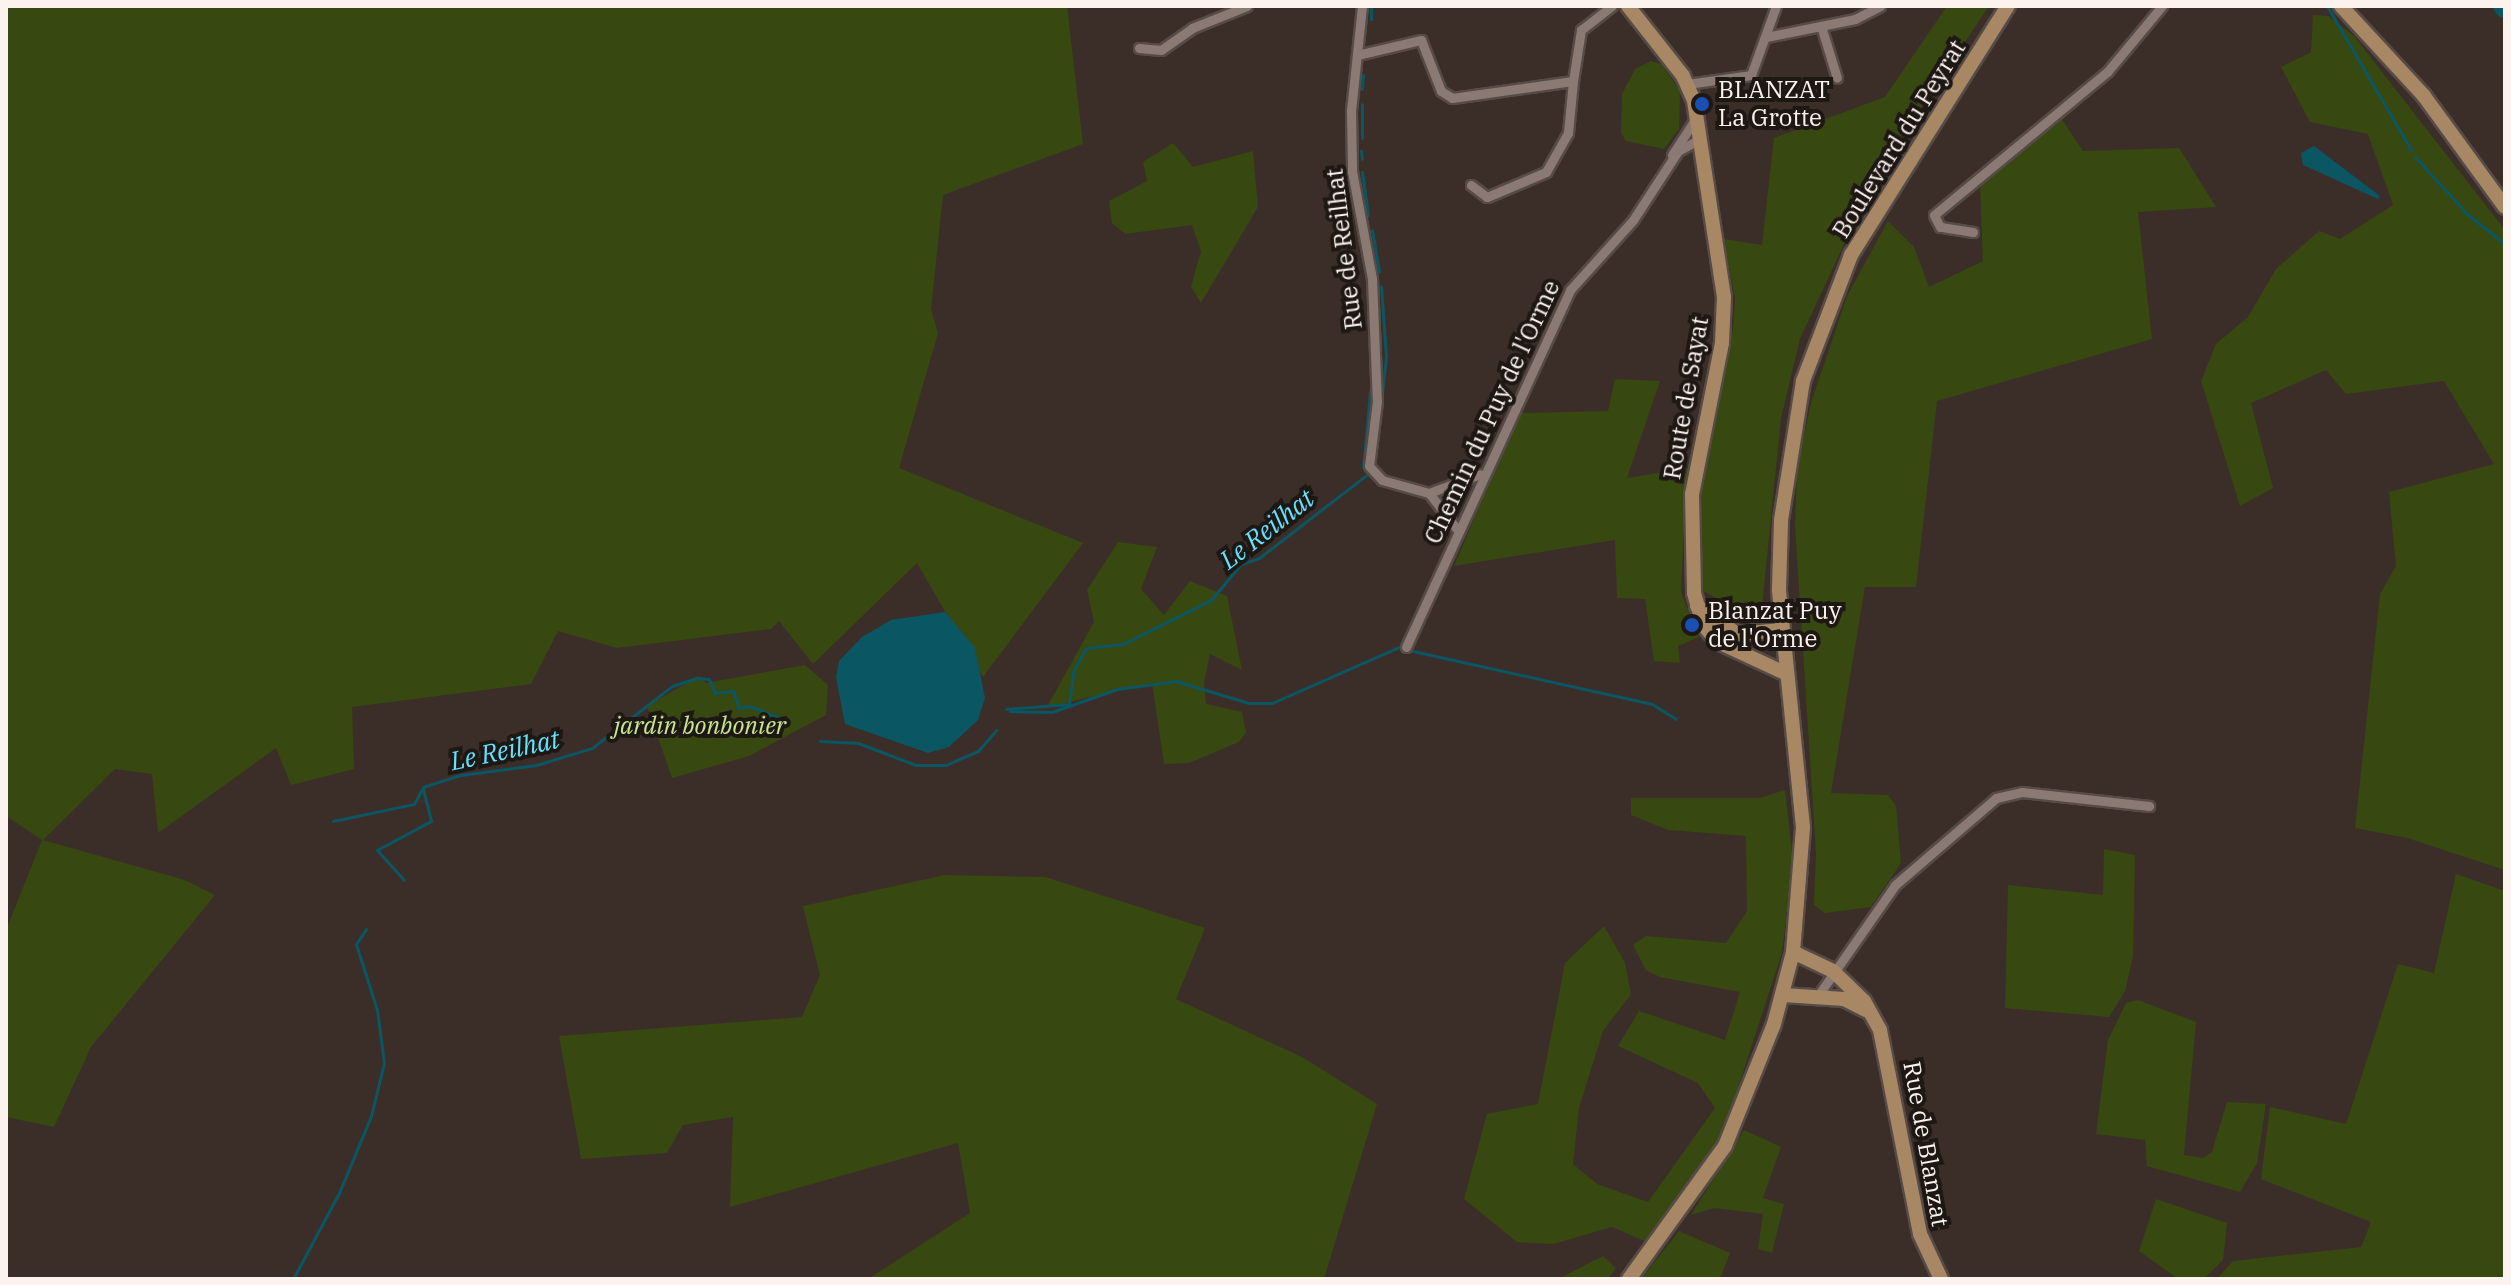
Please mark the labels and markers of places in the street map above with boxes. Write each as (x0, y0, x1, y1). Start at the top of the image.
place label: BLANZAT La Grotte (1718, 76, 1830, 132)
marker: BLANZAT La Grotte (1693, 95, 1711, 113)
place label: Blanzat Puy de l'Orme (1708, 597, 1841, 653)
marker: Blanzat Puy de l'Orme (1683, 616, 1701, 634)

